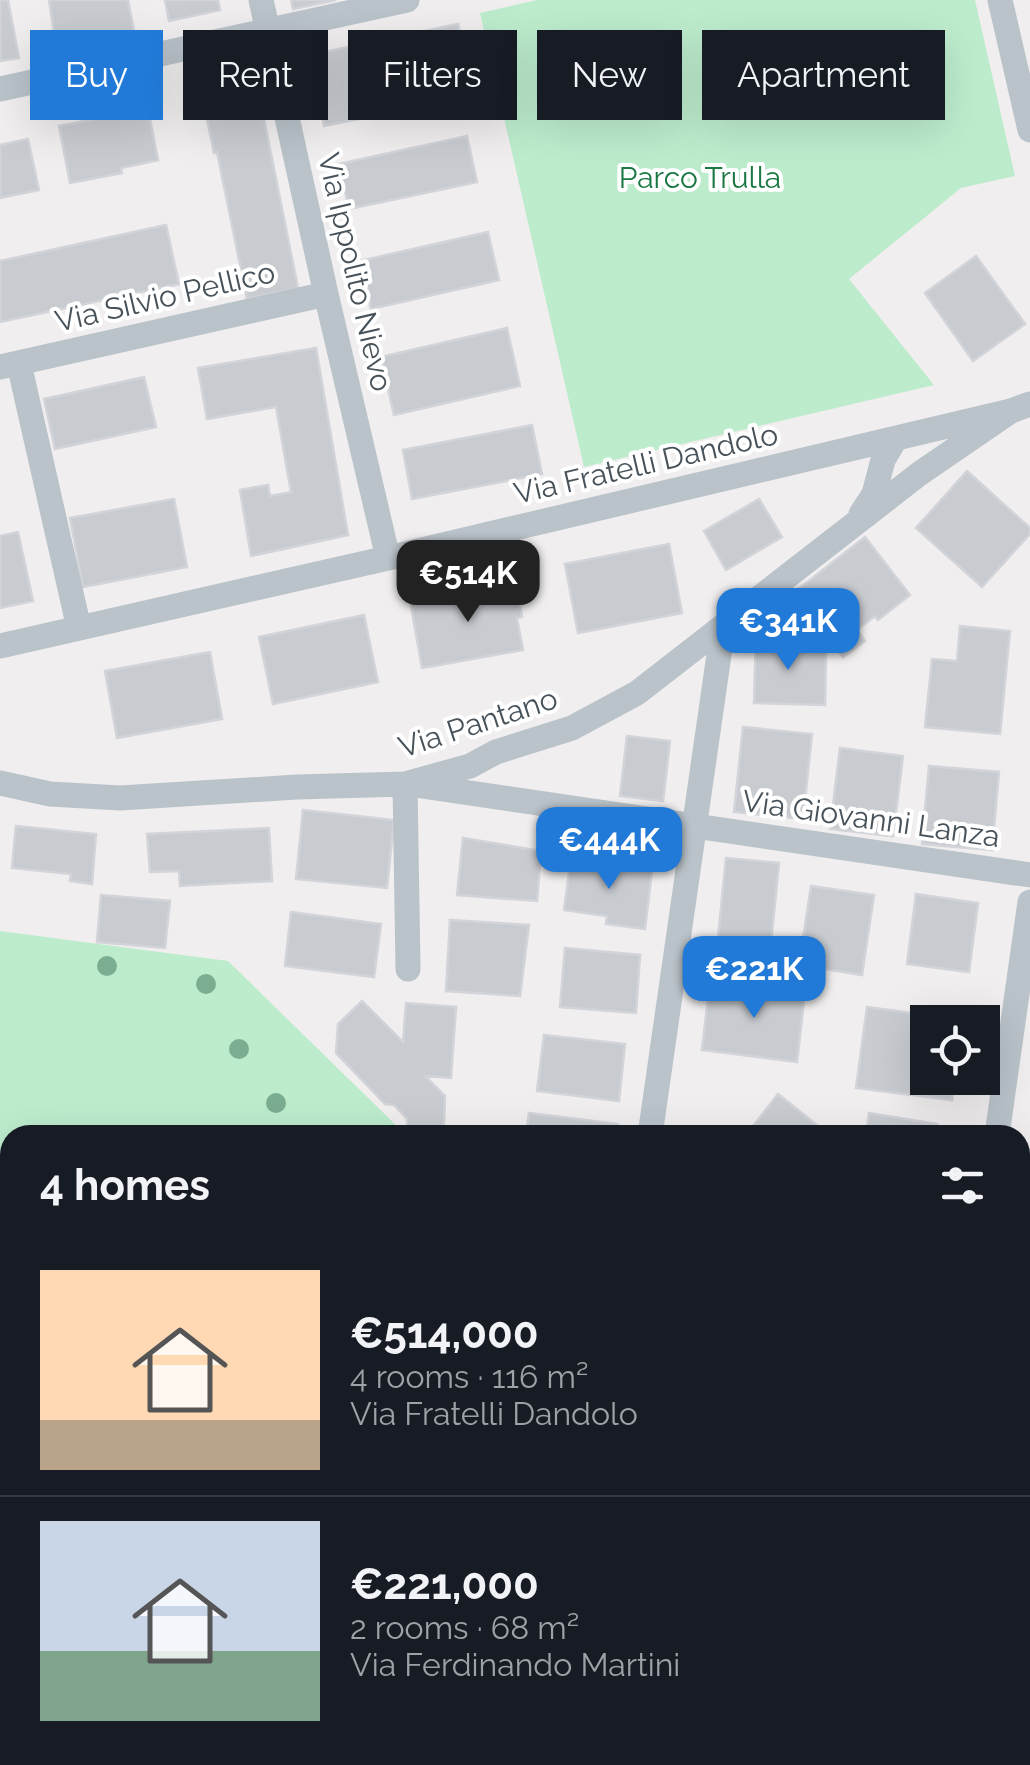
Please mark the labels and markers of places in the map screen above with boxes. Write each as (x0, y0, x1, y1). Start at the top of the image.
pin: €514K (398, 540, 538, 625)
pin: €341K (718, 588, 858, 673)
pin: €444K (539, 807, 679, 892)
pin: €221K (684, 936, 824, 1021)

